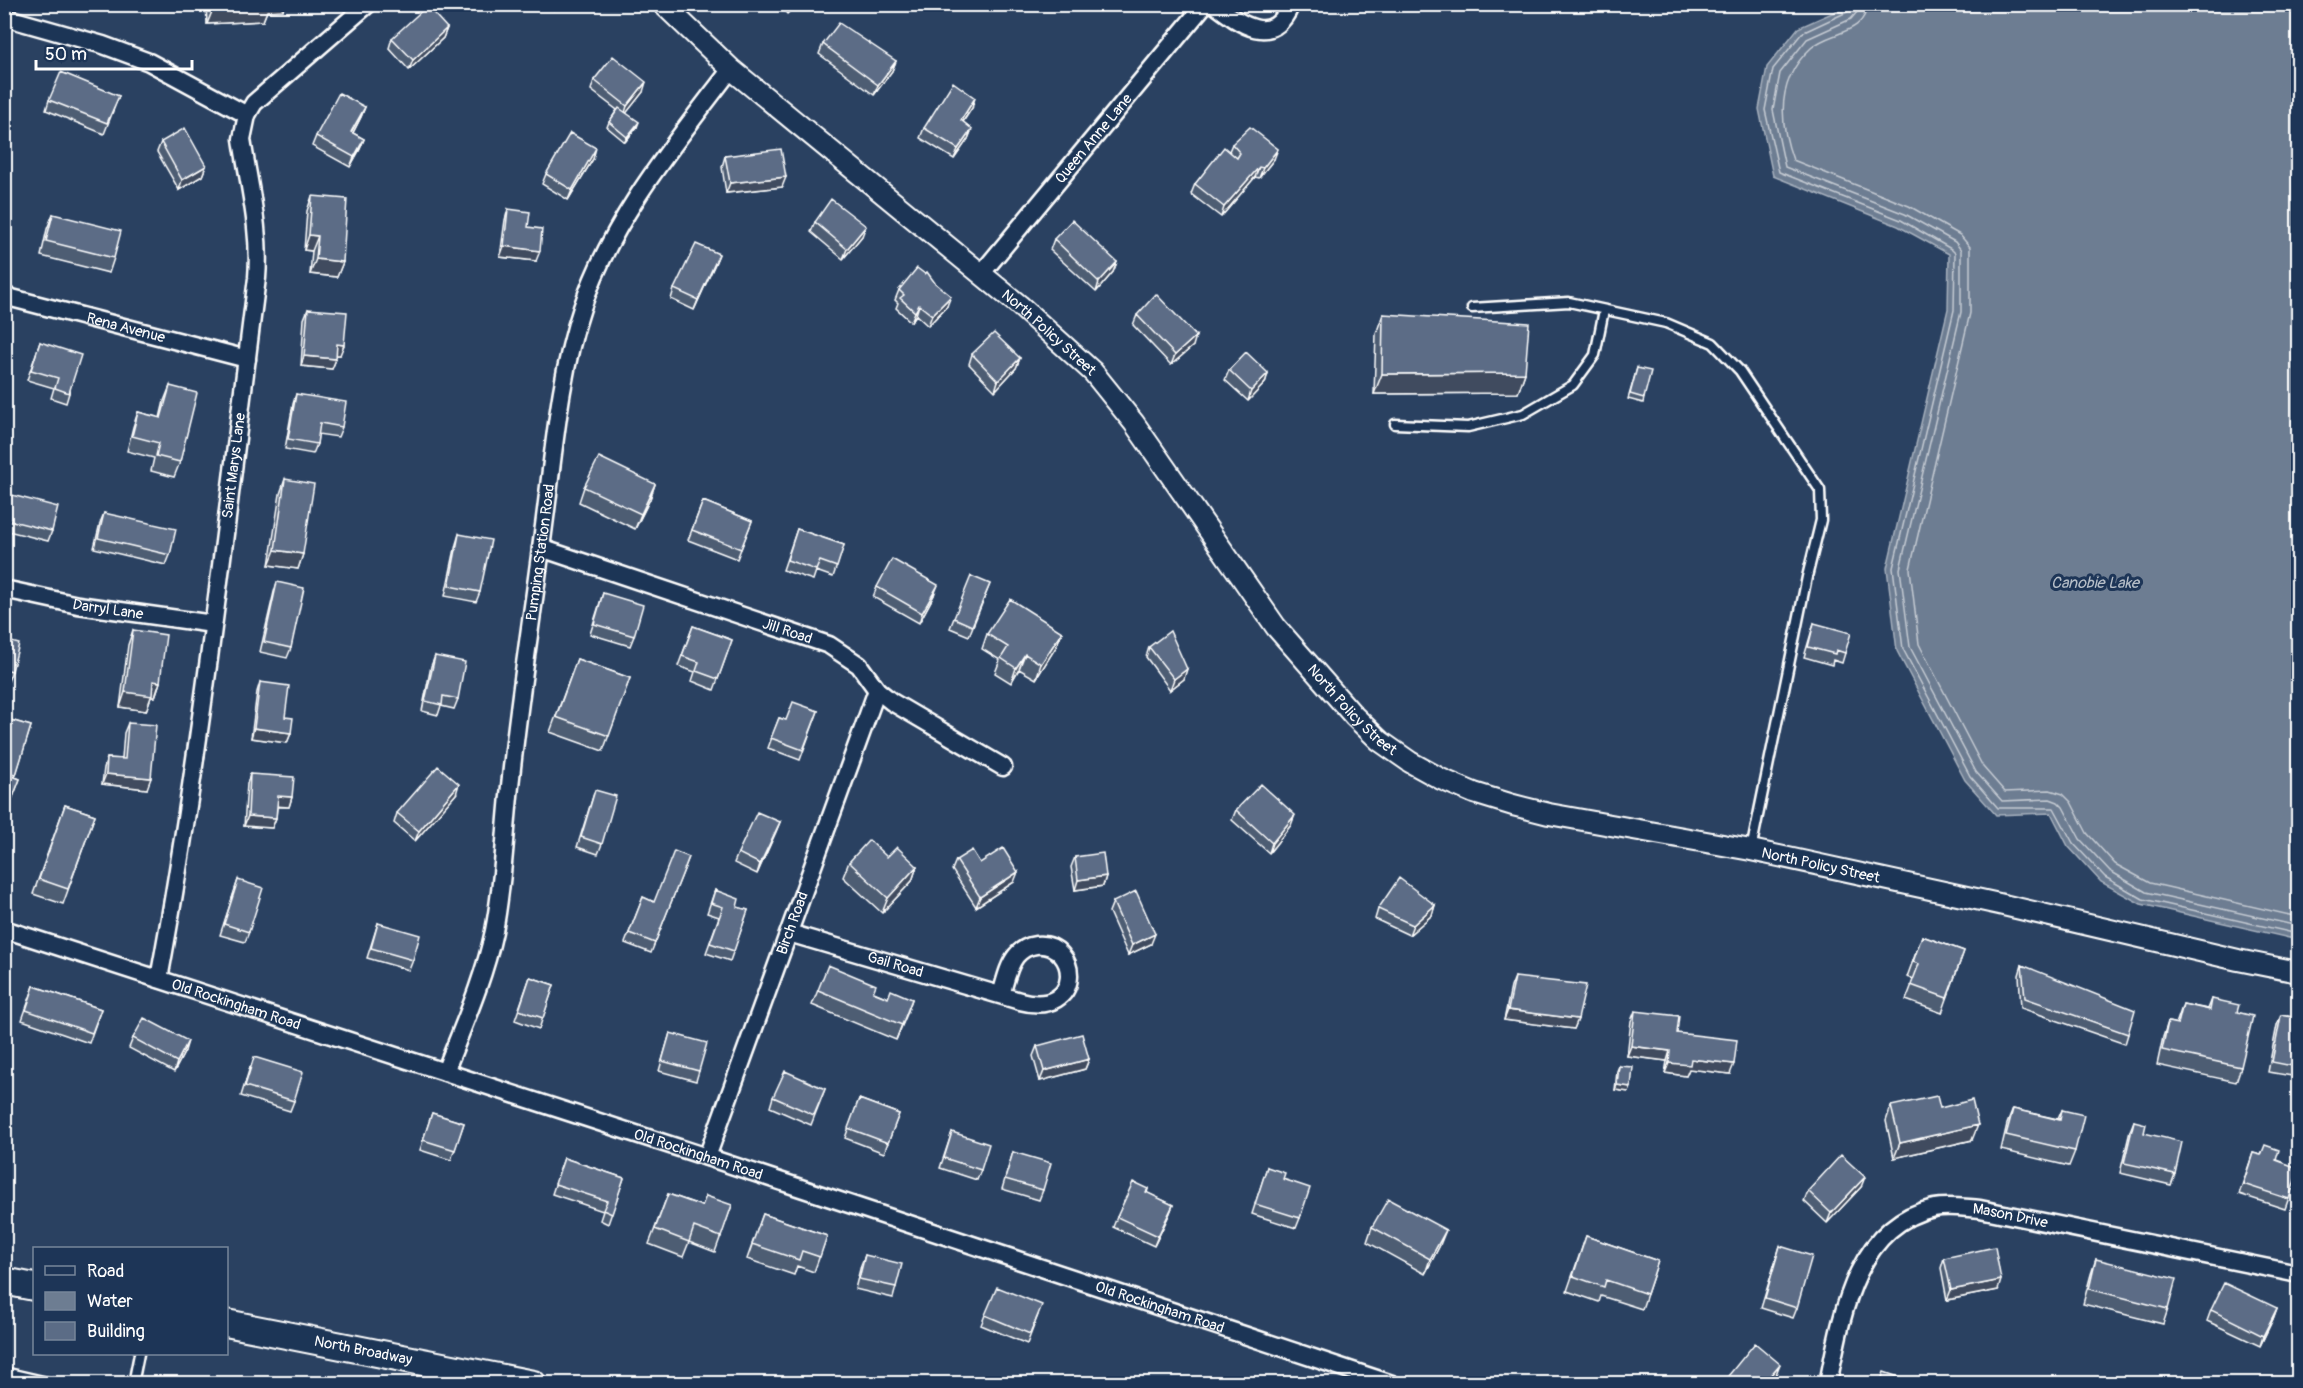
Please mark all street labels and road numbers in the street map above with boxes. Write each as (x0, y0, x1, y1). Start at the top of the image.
street label: Queen Anne Lane (1051, 90, 1137, 188)
street label: North Policy Street (997, 286, 1101, 381)
street label: Rena Avenue (84, 309, 168, 348)
street label: Saint Marys Lane (218, 411, 250, 519)
street label: Pumping Station Road (522, 483, 559, 622)
street label: Darryl Lane (71, 595, 145, 624)
street label: Jill Road (760, 614, 815, 649)
street label: North Policy Street (1303, 661, 1401, 760)
street label: North Policy Street (1760, 844, 1883, 888)
street label: Birch Road (773, 889, 813, 957)
street label: Gail Road (865, 948, 926, 982)
street label: Old Rockingham Road (169, 975, 303, 1035)
street label: Old Rockingham Road (631, 1125, 765, 1185)
street label: Mason Drive (1972, 1199, 2050, 1233)
street label: Old Rockingham Road (1093, 1277, 1227, 1338)
street label: North Broadway (313, 1332, 414, 1370)

